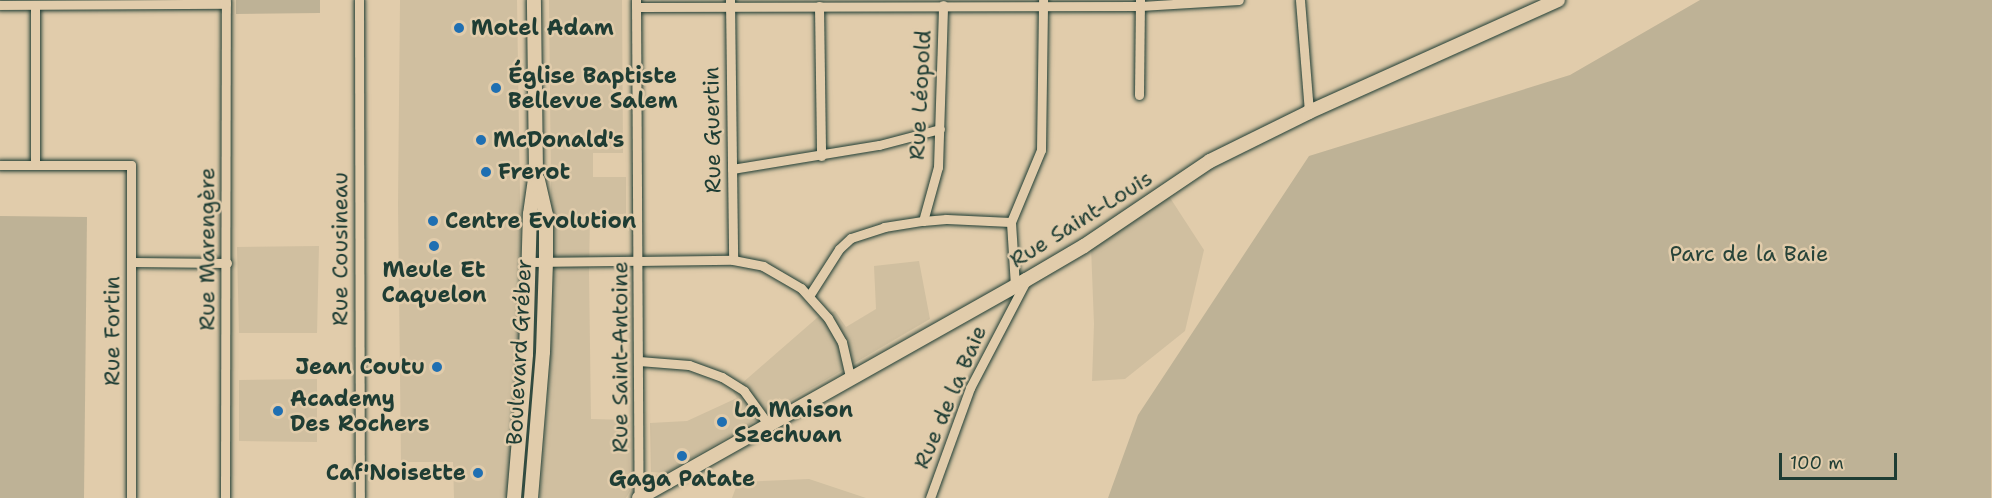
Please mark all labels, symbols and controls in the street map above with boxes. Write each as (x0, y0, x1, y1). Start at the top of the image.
place label: Motel Adam (471, 15, 614, 41)
marker: Motel Adam (452, 21, 466, 35)
street label: Rue Léopold (903, 29, 937, 161)
place label: Église Baptiste Bellevue Salem (508, 62, 678, 113)
street label: Rue Guertin (698, 66, 726, 194)
marker: Église Baptiste Bellevue Salem (489, 81, 503, 95)
place label: McDonald's (493, 127, 624, 153)
marker: McDonald's (474, 133, 488, 147)
place label: Frerot (498, 159, 570, 185)
marker: Frerot (479, 165, 493, 179)
street label: Rue Saint-Louis (1005, 165, 1157, 273)
street label: Rue Marengère (194, 167, 220, 331)
street label: Rue Cousineau (327, 172, 353, 326)
place label: Centre Evolution (445, 208, 636, 234)
marker: Centre Evolution (426, 214, 440, 228)
marker: Meule Et Caquelon (427, 239, 441, 253)
park label: Parc de la Baie (1670, 241, 1828, 267)
place label: Meule Et Caquelon (381, 256, 487, 308)
street label: Boulevard Gréber (501, 258, 537, 446)
street label: Rue Saint-Antoine (607, 261, 633, 453)
street label: Rue Fortin (99, 276, 125, 386)
street label: Rue de la Baie (908, 321, 992, 473)
place label: Jean Coutu (295, 354, 425, 380)
marker: Jean Coutu (430, 360, 444, 374)
place label: Academy Des Rochers (290, 385, 430, 436)
place label: La Maison Szechuan (734, 396, 853, 448)
marker: Academy Des Rochers (271, 404, 285, 418)
marker: La Maison Szechuan (715, 415, 729, 429)
scale bar (1782, 441, 1900, 479)
marker: Gaga Patate (675, 449, 689, 463)
text: 100 m (1790, 451, 1844, 475)
place label: Caf'Noisette (326, 460, 466, 486)
marker: Caf'Noisette (471, 466, 485, 480)
place label: Gaga Patate (609, 466, 755, 492)

